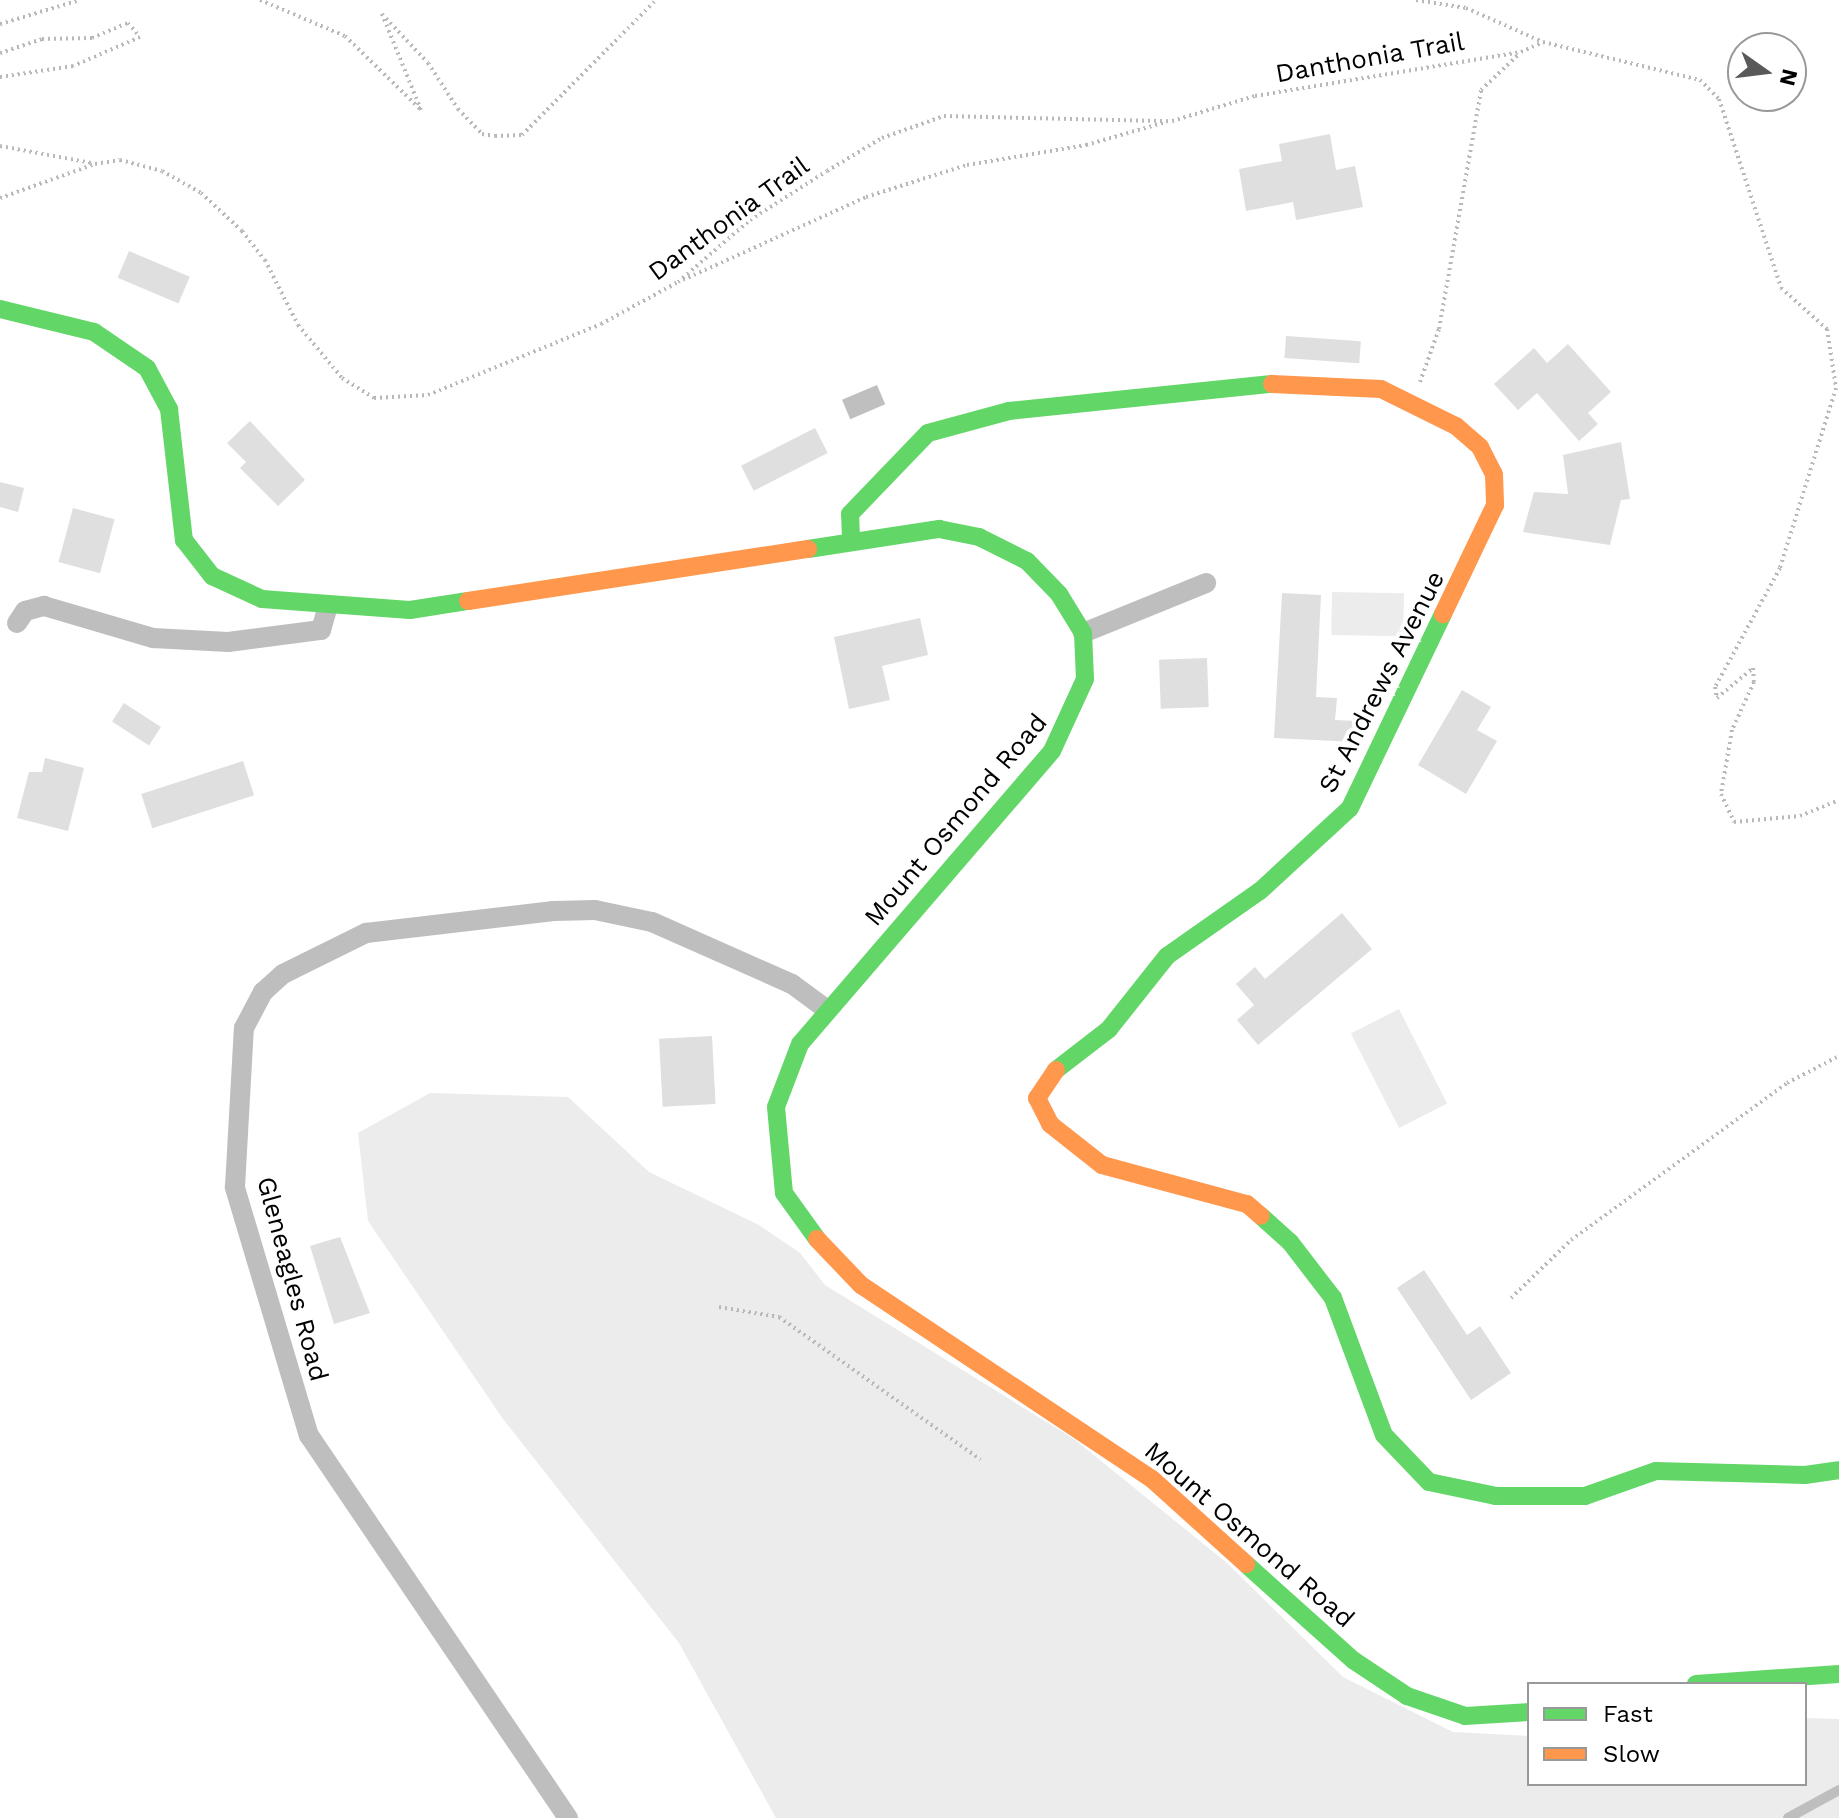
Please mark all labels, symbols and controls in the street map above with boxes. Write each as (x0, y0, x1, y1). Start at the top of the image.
street label: Danthonia Trail (1273, 26, 1467, 90)
north arrow (1727, 32, 1807, 112)
text: N (1775, 67, 1803, 88)
street label: Danthonia Trail (642, 150, 816, 288)
street label: St Andrews Avenue (1312, 565, 1452, 799)
street label: Mount Osmond Road (858, 707, 1054, 933)
street label: Gleneagles Road (250, 1173, 334, 1385)
street label: Mount Osmond Road (1138, 1435, 1360, 1635)
legend (1527, 1682, 1807, 1786)
text: Fast (1603, 1700, 1653, 1728)
text: Slow (1603, 1740, 1660, 1768)

